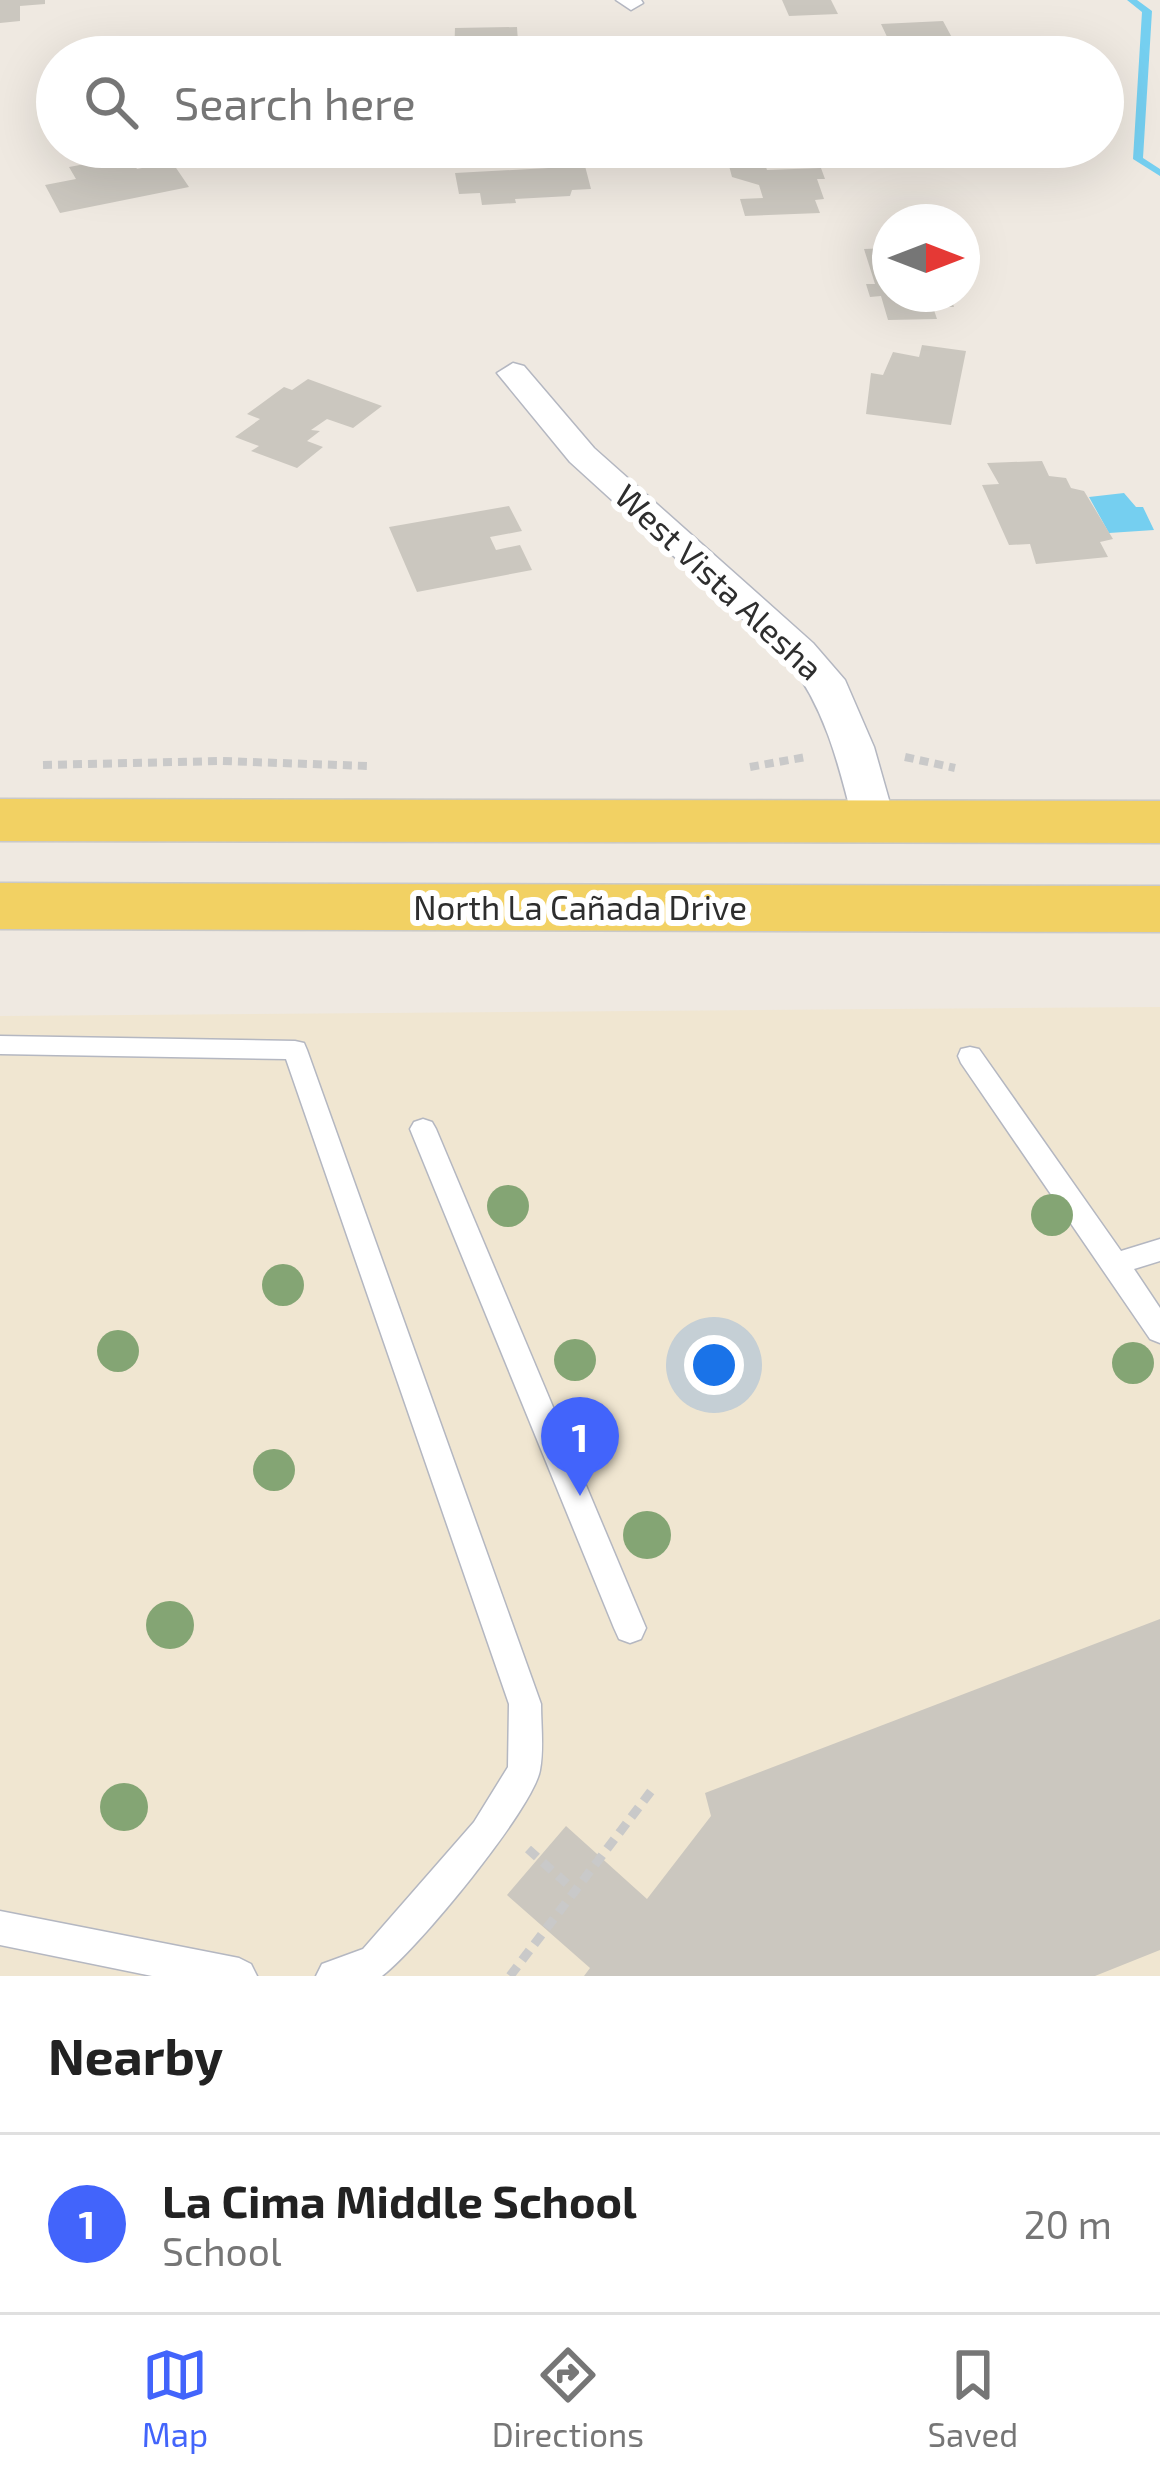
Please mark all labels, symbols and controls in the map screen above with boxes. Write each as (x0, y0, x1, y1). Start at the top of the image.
search box (36, 36, 1124, 168)
icon: search (78, 69, 144, 135)
text: Search here (174, 75, 416, 129)
north arrow (872, 204, 980, 312)
street label: West Vista Alesha (608, 475, 832, 688)
street label: North La Cañada Drive (413, 887, 747, 927)
your location (684, 1335, 744, 1395)
pin: 1 (541, 1397, 619, 1496)
text: Nearby (48, 2024, 223, 2085)
text: La Cima Middle School (162, 2173, 637, 2227)
text: 1 (79, 2200, 95, 2247)
text: 20 m (1024, 2200, 1112, 2247)
text: School (162, 2227, 282, 2274)
tab: Map (142, 2342, 208, 2454)
tab: Directions (492, 2342, 644, 2454)
tab: Saved (928, 2342, 1018, 2454)

